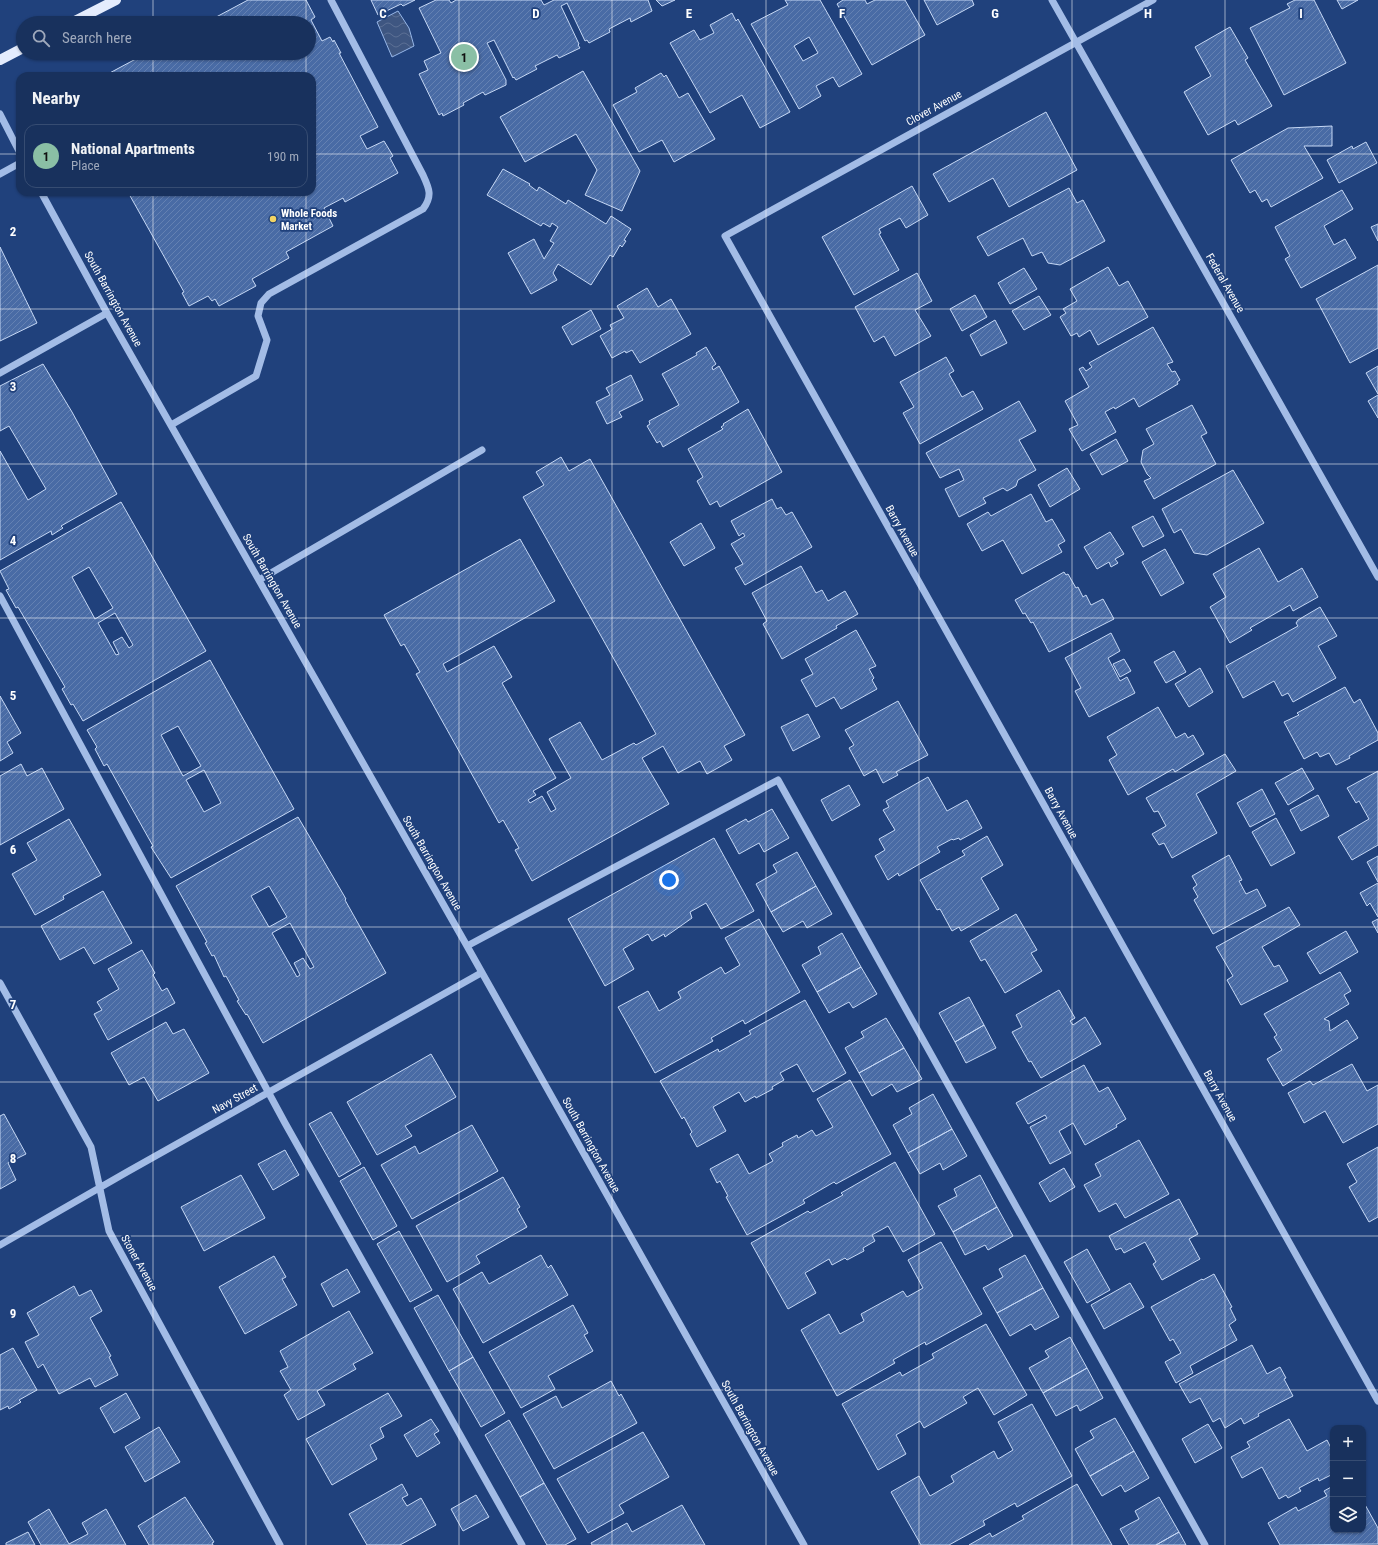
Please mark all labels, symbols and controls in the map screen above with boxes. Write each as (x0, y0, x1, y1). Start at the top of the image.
text: C (379, 6, 387, 21)
text: D (532, 6, 540, 21)
text: E (686, 6, 693, 21)
text: F (839, 6, 845, 21)
text: G (991, 6, 999, 21)
text: H (1144, 6, 1152, 21)
text: I (1299, 6, 1303, 21)
search box (16, 16, 316, 60)
icon: search (30, 27, 52, 49)
text: Search here (62, 29, 132, 47)
pin: 1 (451, 42, 477, 72)
street label: Clover Avenue (904, 87, 964, 129)
text: Nearby (32, 88, 80, 108)
text: National Apartments (71, 140, 195, 158)
text: 1 (43, 149, 49, 164)
text: 190 m (267, 149, 299, 164)
text: Place (71, 158, 100, 173)
place label: Whole Foods Market (281, 207, 337, 233)
marker: Whole Foods Market (268, 214, 278, 224)
text: 2 (10, 224, 17, 239)
street label: South Barrington Avenue (81, 249, 145, 349)
street label: Federal Avenue (1203, 251, 1247, 315)
text: 3 (10, 379, 16, 394)
street label: Barry Avenue (883, 503, 921, 559)
street label: South Barrington Avenue (240, 531, 304, 631)
text: 4 (10, 533, 17, 548)
text: 5 (10, 688, 17, 703)
street label: Barry Avenue (1042, 785, 1080, 841)
street label: South Barrington Avenue (400, 813, 464, 913)
text: 6 (10, 842, 17, 857)
your location (659, 870, 679, 890)
text: 7 (10, 997, 17, 1012)
street label: Barry Avenue (1201, 1068, 1239, 1124)
street label: Navy Street (210, 1081, 260, 1117)
street label: South Barrington Avenue (559, 1095, 623, 1195)
text: 8 (10, 1151, 16, 1166)
street label: Stoner Avenue (118, 1233, 160, 1293)
text: 9 (10, 1306, 16, 1321)
street label: South Barrington Avenue (718, 1378, 782, 1478)
map controls (1330, 1425, 1366, 1533)
button: + (1330, 1425, 1366, 1461)
button: − (1330, 1461, 1366, 1497)
button: layers (1330, 1497, 1366, 1533)

